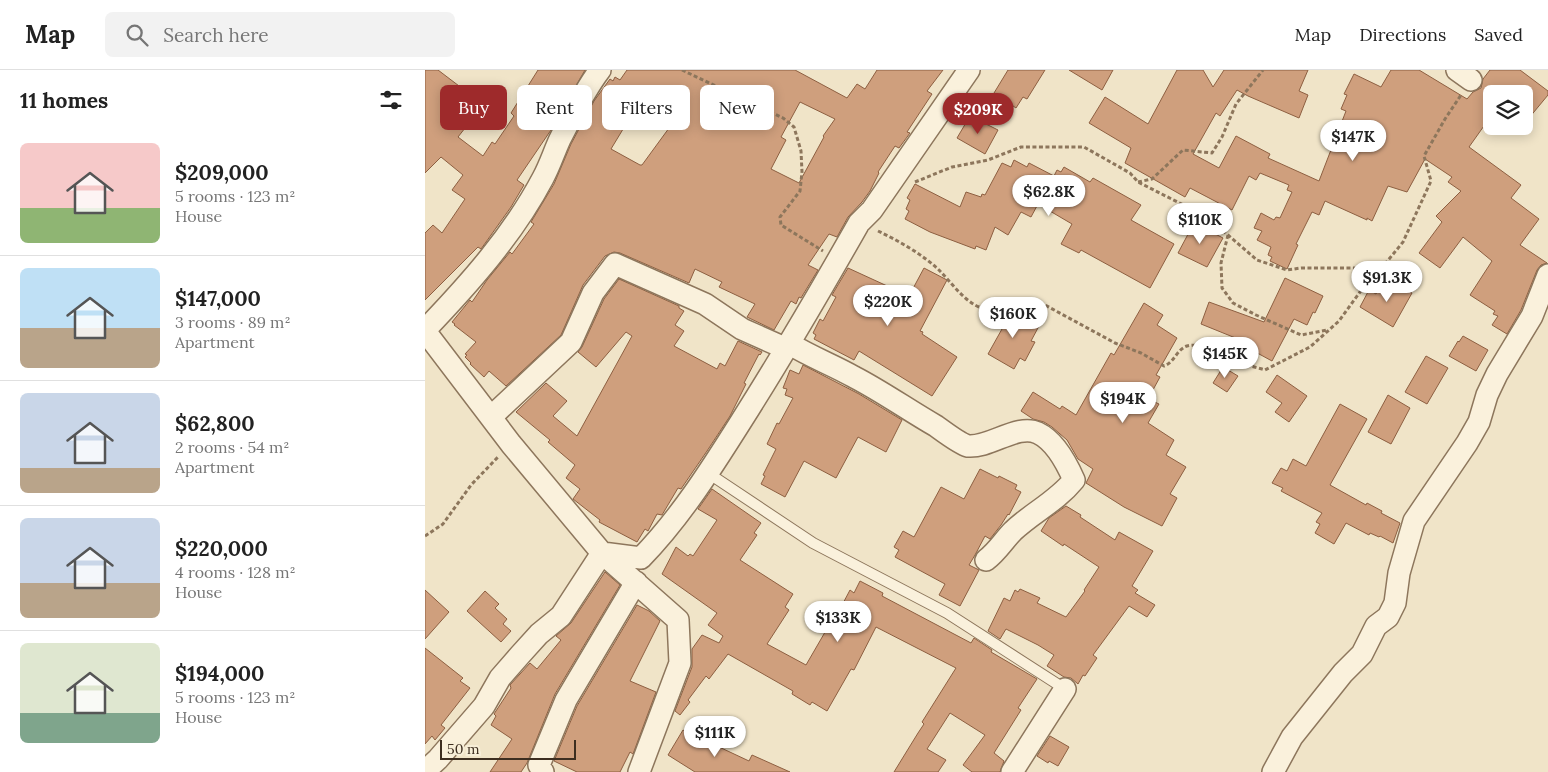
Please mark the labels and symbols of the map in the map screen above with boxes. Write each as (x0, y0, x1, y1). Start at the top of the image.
pin: $209K (943, 92, 1013, 135)
pin: $147K (1318, 119, 1388, 162)
pin: $62.8K (1008, 174, 1090, 217)
pin: $110K (1165, 202, 1235, 245)
pin: $91.3K (1346, 260, 1428, 303)
pin: $220K (853, 284, 923, 327)
pin: $160K (978, 296, 1048, 339)
pin: $145K (1190, 336, 1260, 379)
pin: $194K (1088, 382, 1158, 424)
pin: $133K (803, 600, 873, 643)
pin: $111K (680, 716, 750, 758)
scale bar (440, 737, 576, 760)

